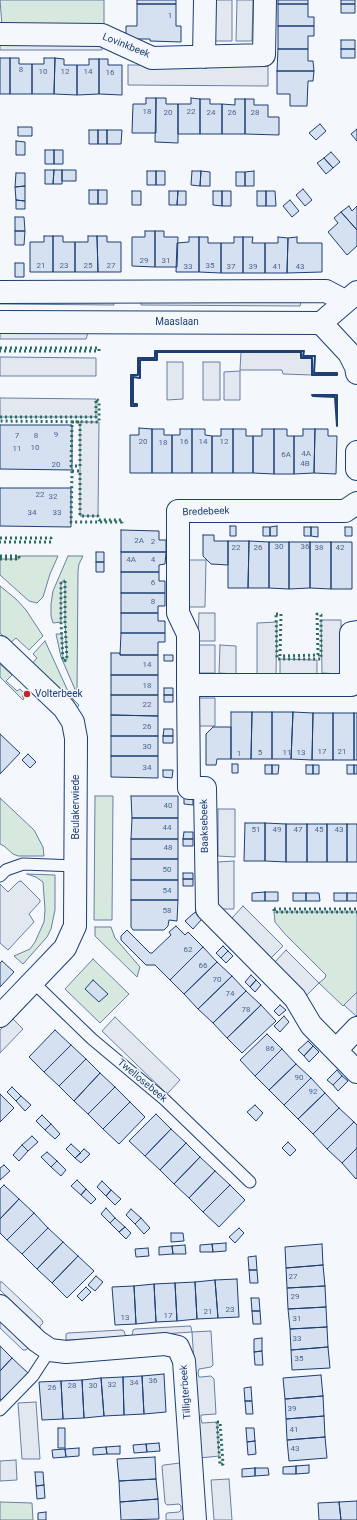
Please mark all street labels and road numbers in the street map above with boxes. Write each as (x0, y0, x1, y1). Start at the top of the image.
street label: Lovinkbeek (100, 31, 152, 61)
street label: Maaslaan (155, 316, 199, 328)
street label: Bredebeek (182, 505, 230, 519)
street label: Beulakerwiede (70, 775, 82, 839)
street label: Baaksebeek (199, 799, 211, 853)
street label: Twellosebeek (115, 1057, 169, 1105)
street label: Tilligterbeek (178, 1364, 194, 1420)

